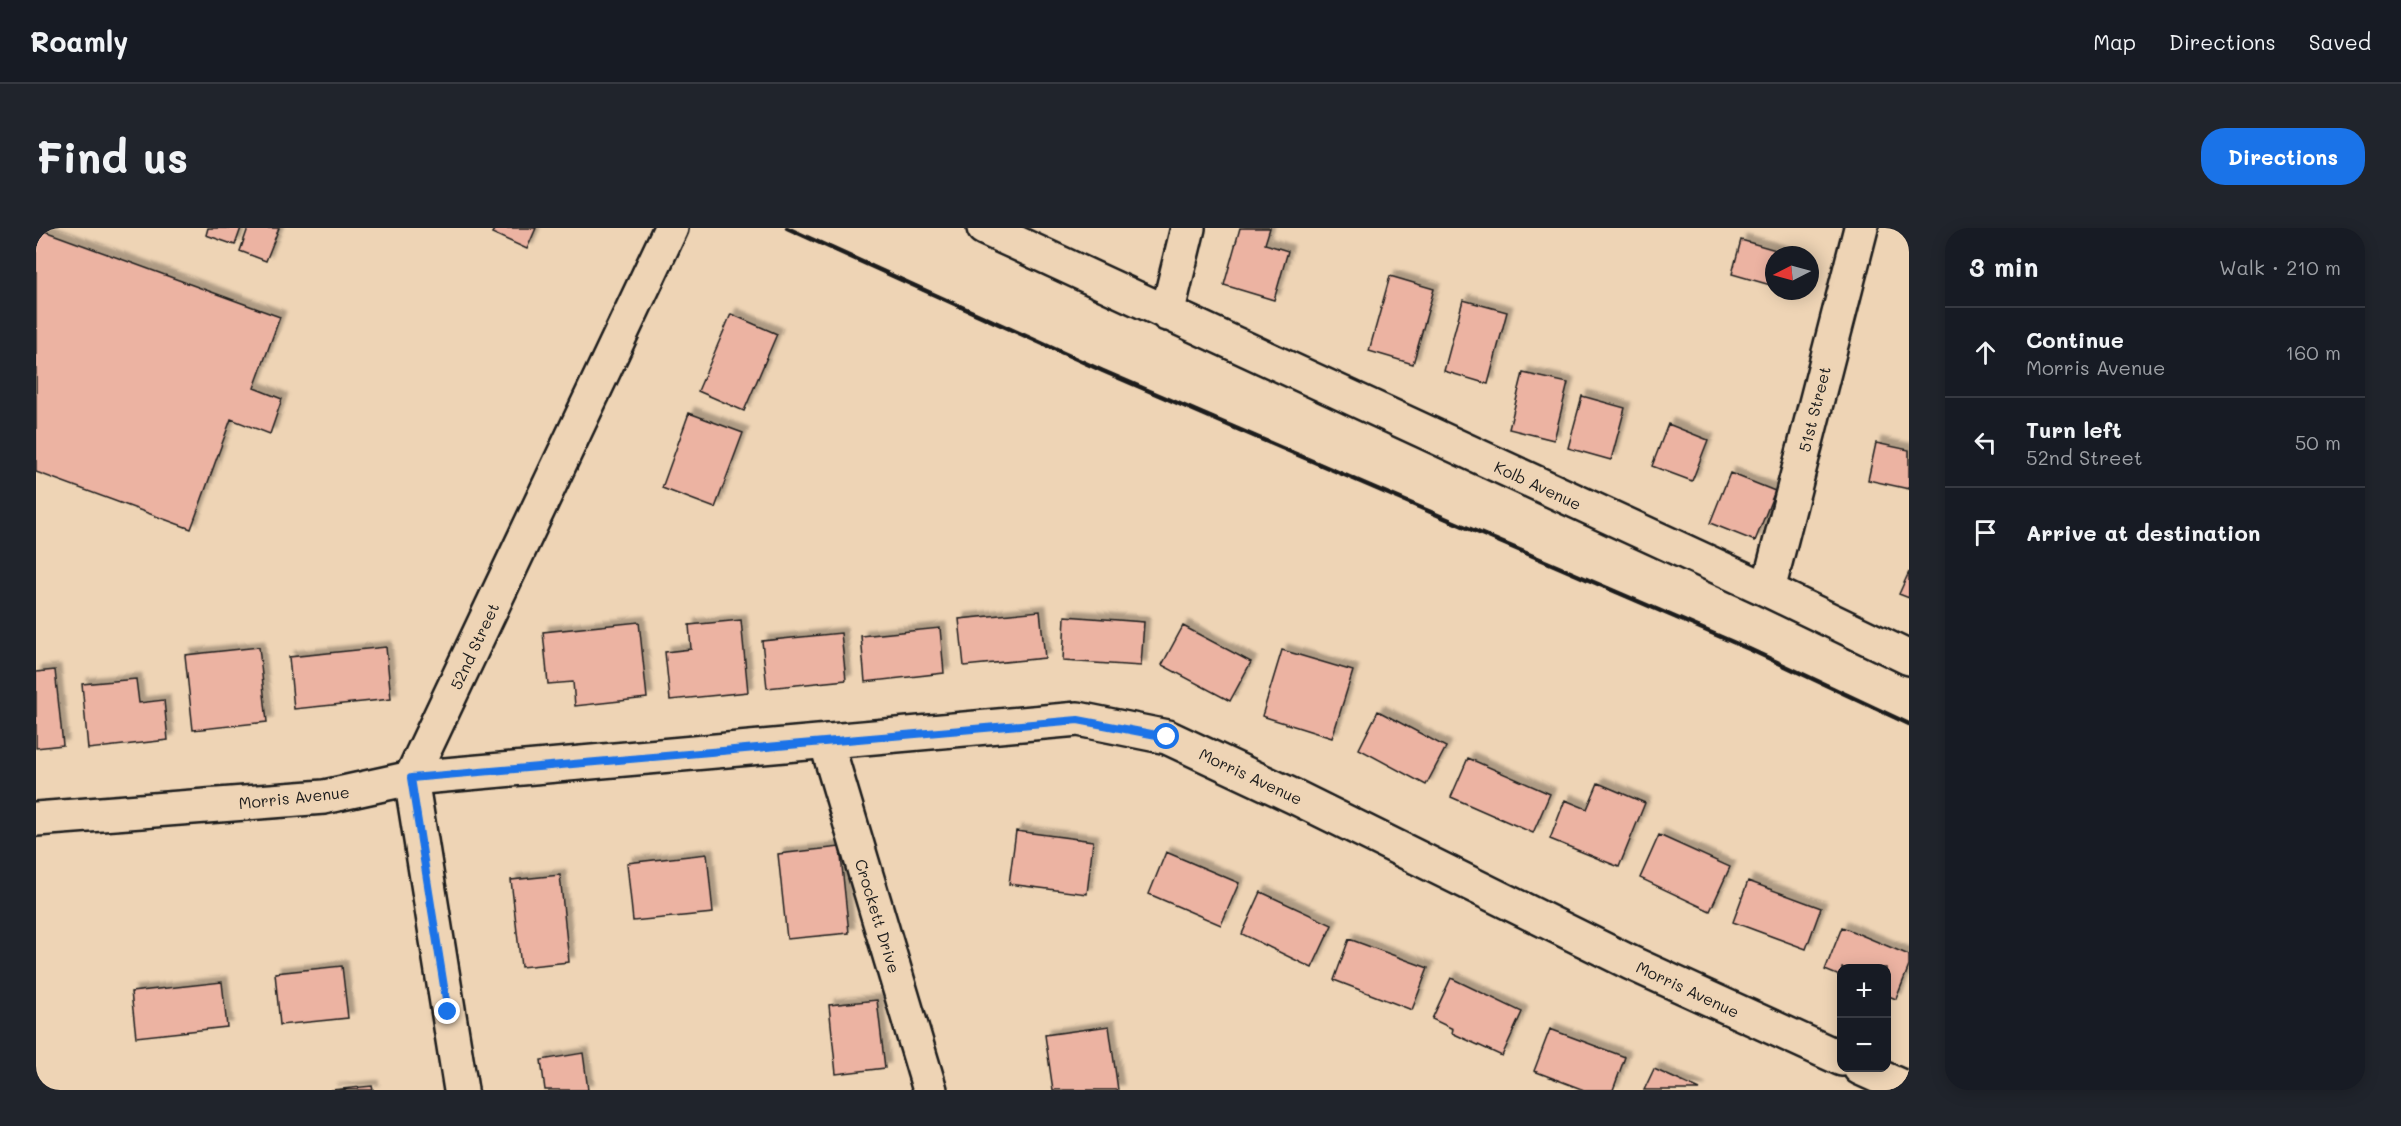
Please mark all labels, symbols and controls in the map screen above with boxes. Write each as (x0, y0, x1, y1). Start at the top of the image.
text: Roamly (30, 23, 129, 59)
text: Map (2093, 28, 2136, 55)
text: Directions (2169, 28, 2276, 55)
text: Saved (2309, 28, 2371, 55)
button: Directions (2201, 128, 2365, 185)
text: Find us (36, 129, 188, 184)
north arrow (1765, 246, 1819, 300)
text: 3 min (1969, 250, 2038, 284)
text: Walk · 210 m (2219, 254, 2341, 280)
text: Continue (2026, 325, 2124, 354)
icon: ahead (1969, 336, 2002, 369)
text: 160 m (2285, 339, 2341, 365)
text: Morris Avenue (2026, 354, 2165, 380)
street label: 51st Street (1793, 364, 1835, 454)
text: Turn left (2026, 415, 2122, 444)
icon: left (1969, 426, 2002, 459)
text: 50 m (2295, 429, 2341, 455)
text: 52nd Street (2026, 444, 2143, 470)
street label: Kolb Avenue (1491, 456, 1585, 514)
icon: arrive (1969, 516, 2002, 549)
text: Arrive at destination (2026, 518, 2261, 547)
street label: 52nd Street (445, 599, 503, 693)
route start (1153, 723, 1179, 749)
street label: Morris Avenue (1196, 743, 1306, 809)
street label: Morris Avenue (237, 781, 351, 813)
street label: Crockett Drive (851, 856, 905, 976)
street label: Morris Avenue (1633, 956, 1743, 1022)
map controls (1837, 964, 1891, 1072)
button: + (1837, 964, 1891, 1018)
route end (434, 998, 460, 1024)
button: − (1837, 1018, 1891, 1072)

